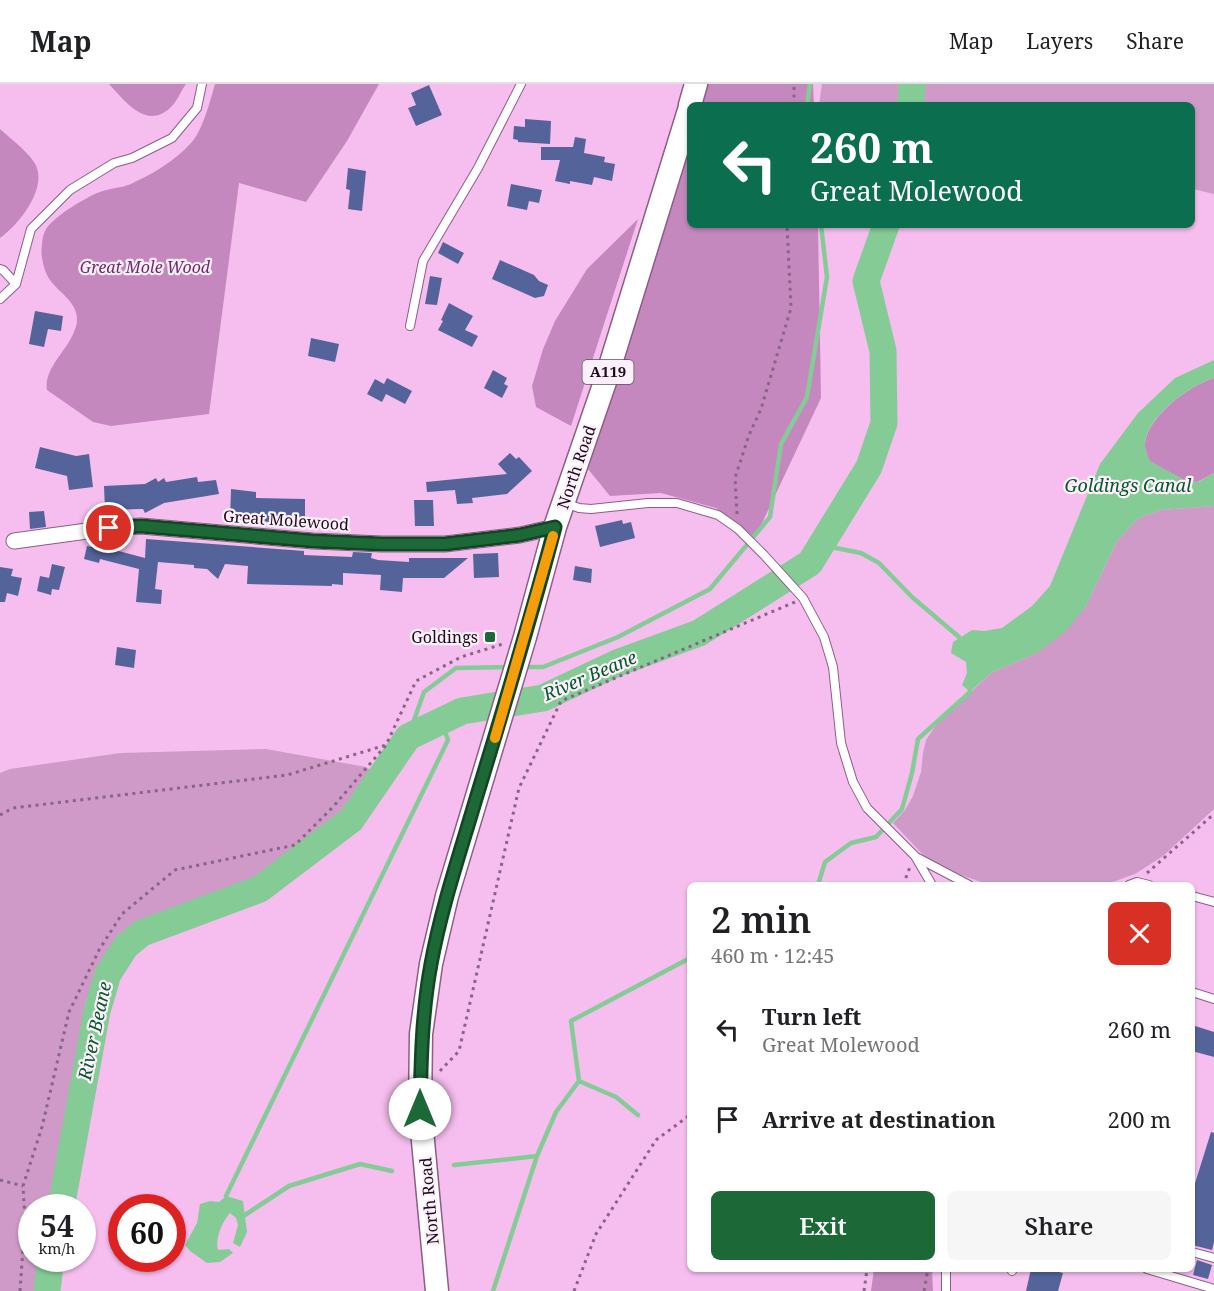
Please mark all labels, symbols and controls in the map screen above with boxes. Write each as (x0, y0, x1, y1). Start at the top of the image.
text: Map (30, 22, 92, 60)
text: Map (949, 27, 993, 55)
text: Layers (1026, 27, 1093, 55)
text: Share (1126, 27, 1184, 55)
text: 260 m (810, 118, 934, 175)
icon: left (711, 126, 789, 204)
text: Great Molewood (810, 172, 1023, 209)
park label: Great Mole Wood (80, 256, 211, 278)
road number: A119 (582, 360, 634, 384)
street label: North Road (551, 422, 601, 512)
water label: Goldings Canal (1065, 473, 1192, 497)
pin (83, 502, 134, 553)
street label: Great Molewood (222, 505, 350, 535)
icon: arrive (92, 511, 125, 544)
place label: Goldings (411, 626, 478, 648)
marker: Goldings (483, 630, 497, 644)
water label: River Beane (538, 644, 640, 706)
text: 2 min (711, 895, 812, 944)
button: close (1108, 902, 1171, 965)
text: 460 m · 12:45 (711, 942, 834, 969)
water label: River Beane (72, 979, 116, 1083)
text: Turn left (762, 1001, 861, 1031)
icon: left (711, 1013, 744, 1046)
text: 260 m (1108, 1014, 1171, 1044)
text: Great Molewood (762, 1031, 920, 1058)
position arrow (388, 1077, 452, 1141)
icon: arrive (711, 1103, 744, 1136)
text: Arrive at destination (762, 1104, 996, 1134)
text: 200 m (1108, 1104, 1171, 1134)
street label: North Road (414, 1156, 444, 1246)
button: Exit (711, 1191, 935, 1260)
button: Share (947, 1191, 1171, 1260)
speed limit sign: 60 (108, 1194, 186, 1272)
text: 54 (40, 1205, 74, 1246)
text: km/h (39, 1238, 75, 1258)

